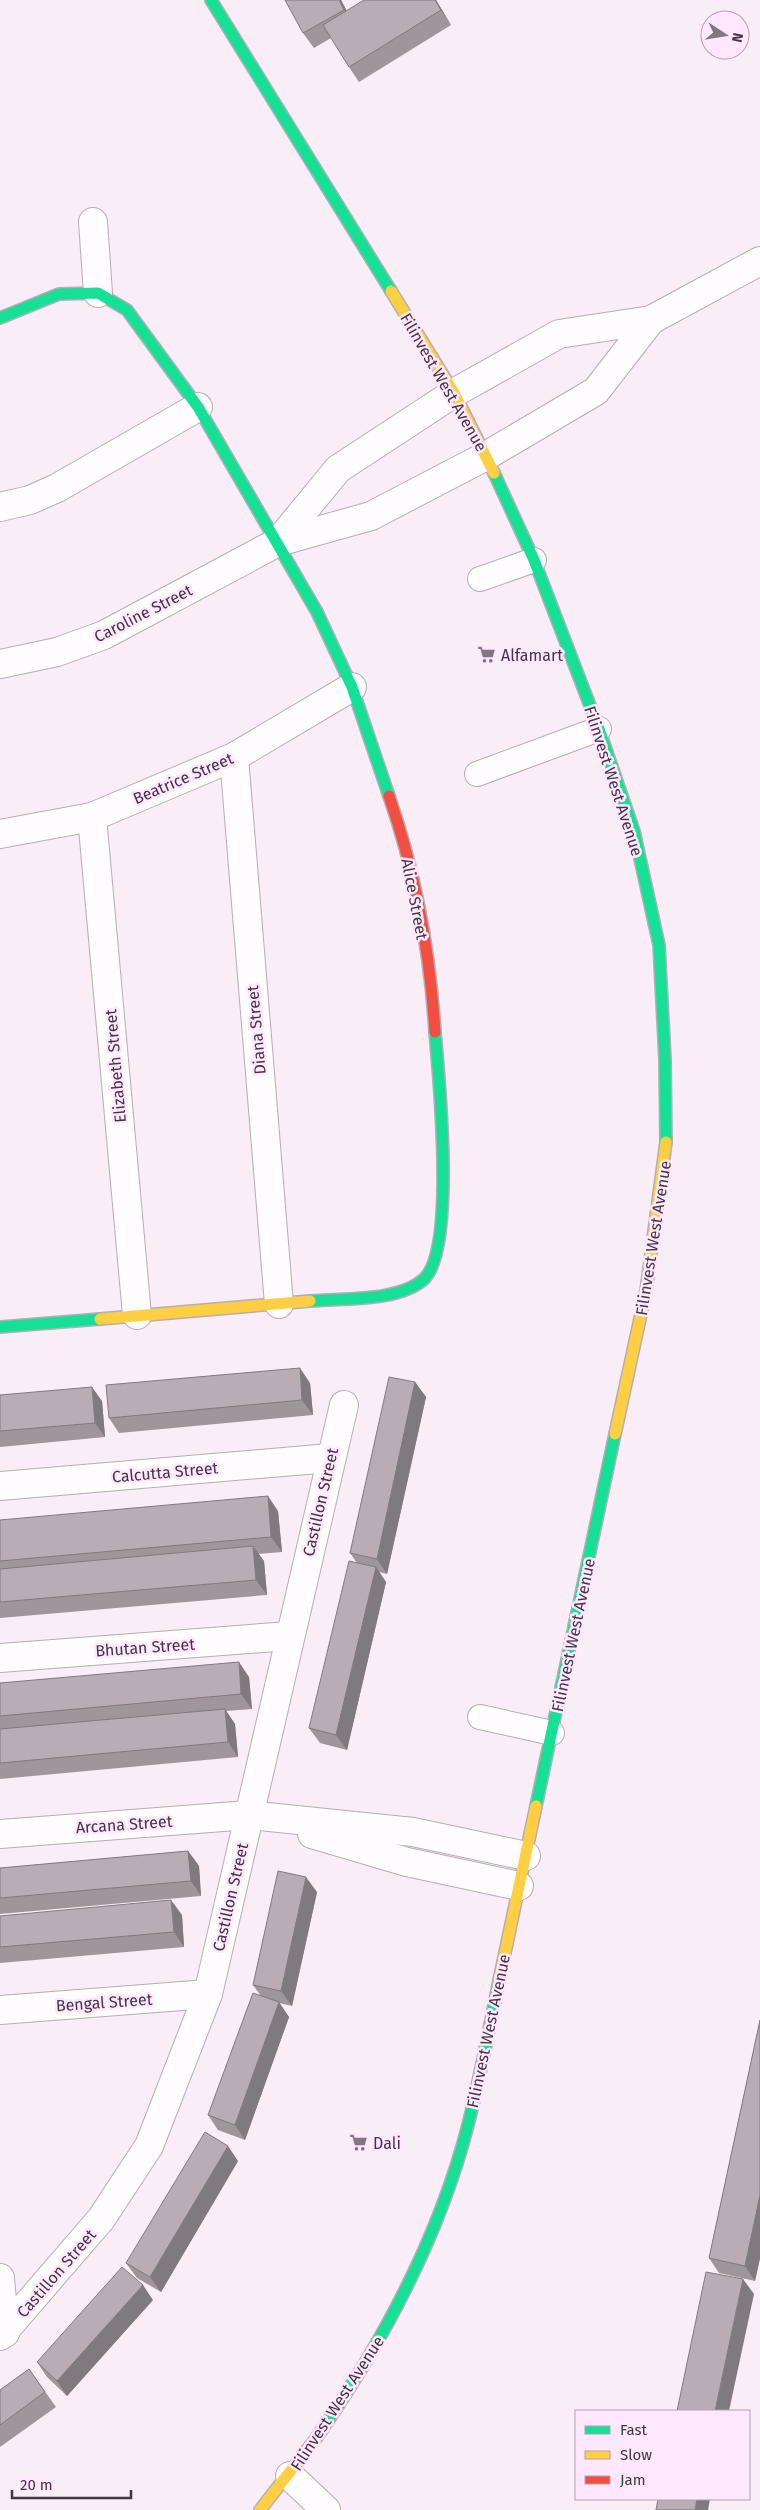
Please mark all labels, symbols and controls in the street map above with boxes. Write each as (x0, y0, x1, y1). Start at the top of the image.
north arrow (700, 10, 750, 60)
text: N (728, 31, 747, 44)
street label: Filinvest West Avenue (396, 310, 491, 455)
street label: Caroline Street (91, 580, 196, 646)
supermarket icon: Alfamart (477, 645, 497, 665)
place label: Alfamart (501, 646, 563, 665)
street label: Filinvest West Avenue (580, 704, 647, 859)
street label: Beatrice Street (130, 749, 236, 808)
street label: Alice Street (397, 857, 432, 941)
street label: Diana Street (243, 984, 270, 1075)
street label: Elizabeth Street (101, 1008, 130, 1124)
street label: Filinvest West Avenue (632, 1159, 675, 1317)
street label: Castillon Street (299, 1446, 342, 1558)
street label: Calcutta Street (111, 1458, 219, 1487)
street label: Filinvest West Avenue (548, 1557, 599, 1714)
street label: Bhutan Street (95, 1635, 196, 1660)
street label: Arcana Street (75, 1812, 173, 1837)
street label: Castillon Street (209, 1841, 252, 1953)
street label: Filinvest West Avenue (463, 1953, 514, 2110)
street label: Bengal Street (55, 1990, 153, 2015)
supermarket icon: Dali (349, 2133, 369, 2153)
place label: Dali (373, 2134, 401, 2153)
street label: Castillon Street (13, 2225, 100, 2321)
street label: Filinvest West Avenue (287, 2332, 388, 2474)
legend (575, 2410, 750, 2500)
text: Fast (620, 2421, 647, 2439)
text: Slow (620, 2446, 652, 2464)
scale bar (12, 2468, 131, 2500)
text: Jam (620, 2471, 646, 2489)
text: 20 m (20, 2476, 53, 2494)

